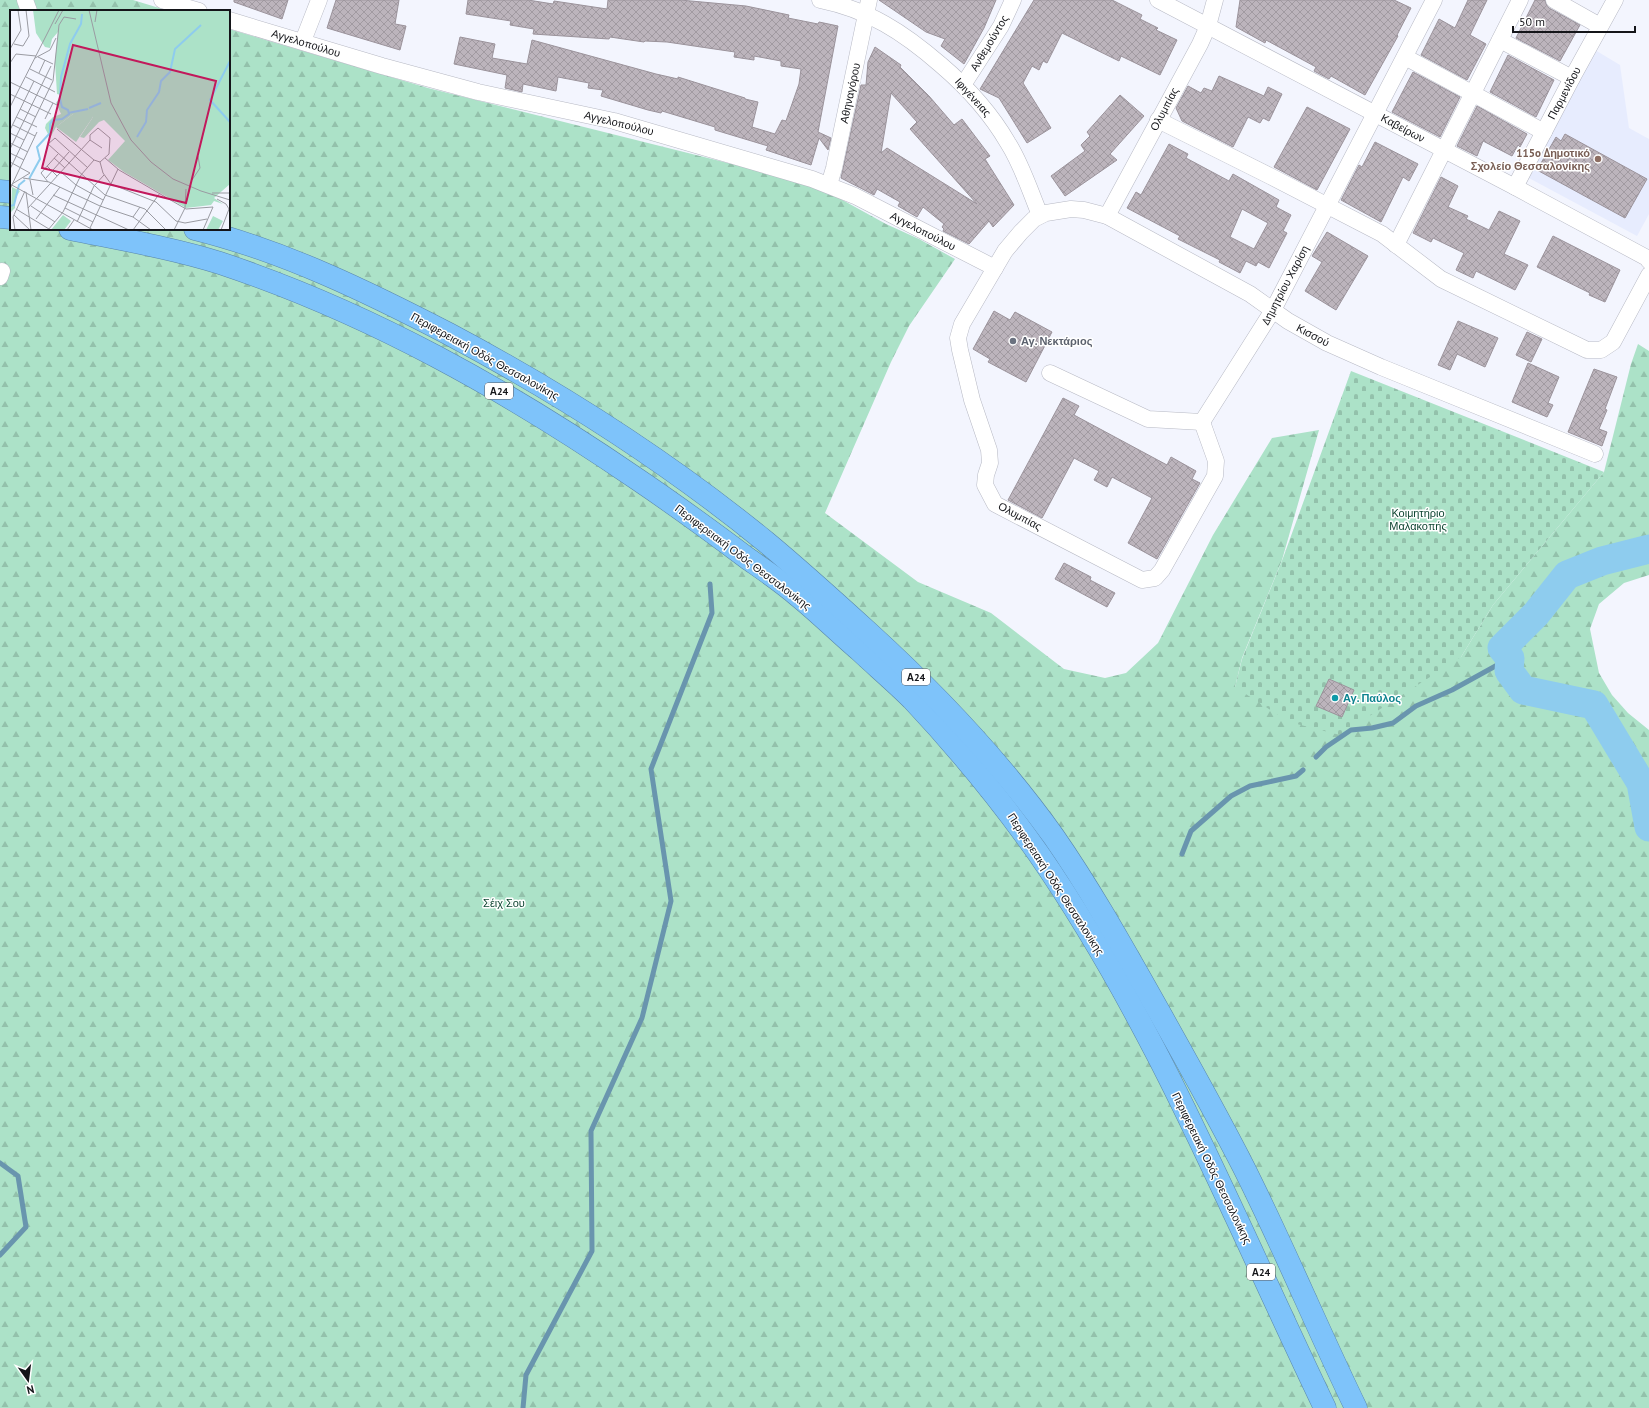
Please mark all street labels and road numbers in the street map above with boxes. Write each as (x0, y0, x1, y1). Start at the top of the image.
street label: Ανθεμούντος (967, 12, 1011, 74)
street label: Αγγελοπούλου (270, 26, 342, 60)
street label: Αθηναγόρου (837, 61, 863, 125)
street label: Παρμενίδου (1544, 64, 1584, 122)
street label: Ιφιγένειας (952, 75, 994, 119)
street label: Ολυμπίας (1147, 85, 1181, 133)
street label: Αγγελοπούλου (583, 108, 655, 138)
street label: Καβείρων (1379, 111, 1428, 146)
street label: Αγγελοπούλου (888, 209, 958, 253)
street label: Δημητρίου Χαρίση (1258, 243, 1312, 327)
street label: Περιφερειακή Οδός Θεσσαλονίκης (409, 309, 561, 403)
street label: Κισσού (1294, 320, 1332, 350)
road number: Α24 (485, 383, 513, 399)
street label: Ολυμπίας (996, 499, 1044, 533)
street label: Περιφερειακή Οδός Θεσσαλονίκης (672, 501, 814, 613)
road number: Α24 (902, 669, 930, 685)
street label: Περιφερειακή Οδός Θεσσαλονίκης (1005, 810, 1107, 958)
street label: Περιφερειακή Οδός Θεσσαλονίκης (1169, 1090, 1255, 1246)
road number: Α24 (1247, 1264, 1275, 1280)

